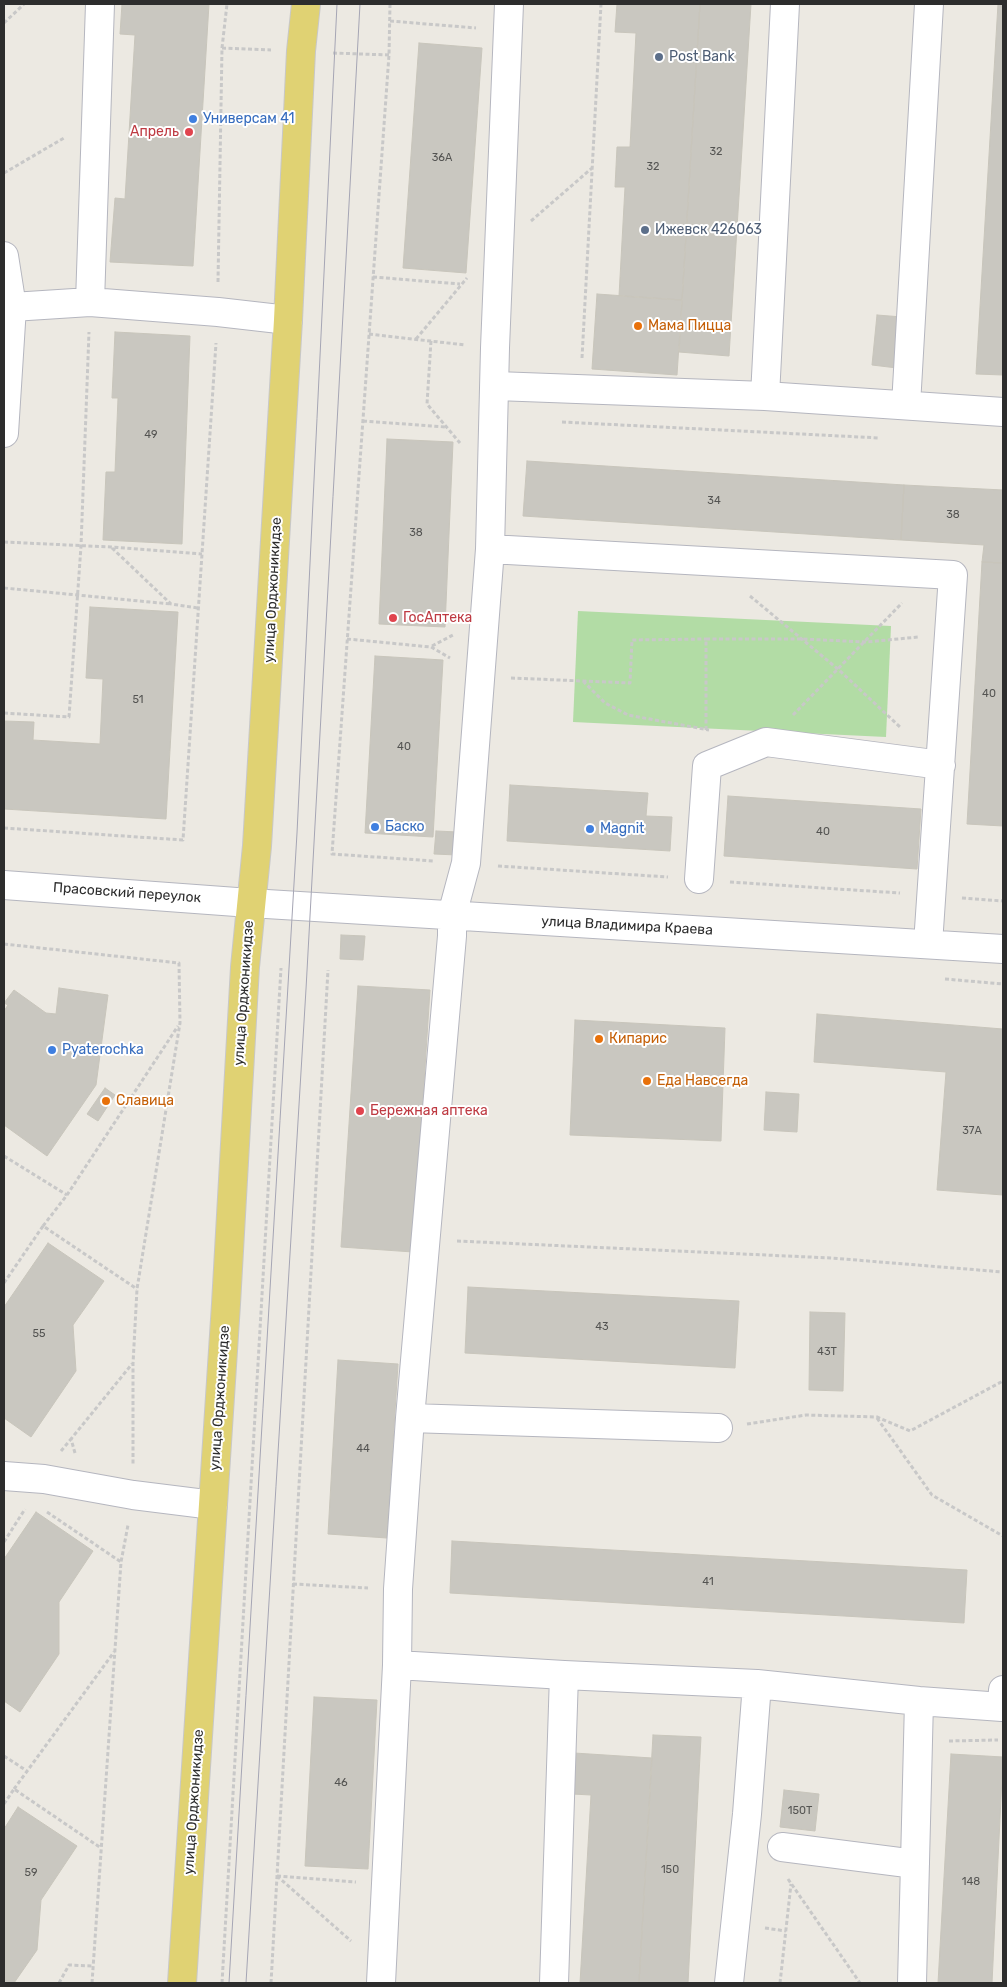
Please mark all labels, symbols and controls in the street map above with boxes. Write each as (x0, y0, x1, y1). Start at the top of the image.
place label: Post Bank (669, 49, 735, 65)
marker: Post Bank (653, 51, 665, 63)
place label: Универсам 41 (203, 111, 295, 127)
marker: Универсам 41 (187, 113, 199, 125)
place label: Апрель (130, 124, 179, 140)
marker: Апрель (183, 126, 195, 138)
house number: 32 (709, 145, 723, 159)
house number: 36А (432, 151, 452, 165)
house number: 32 (646, 160, 660, 174)
place label: Ижевск 426063 (655, 222, 762, 238)
marker: Ижевск 426063 (639, 224, 651, 236)
place label: Мама Пицца (648, 318, 731, 334)
marker: Мама Пицца (632, 320, 644, 332)
house number: 49 (144, 428, 158, 442)
house number: 34 (707, 494, 721, 508)
house number: 38 (946, 508, 960, 522)
street label: улица Орджоникидзе (261, 517, 285, 663)
house number: 38 (409, 526, 423, 540)
place label: ГосАптека (403, 610, 472, 626)
marker: ГосАптека (387, 612, 399, 624)
house number: 40 (982, 687, 996, 701)
house number: 51 (132, 693, 144, 707)
house number: 40 (397, 740, 411, 754)
place label: Баско (385, 819, 425, 835)
marker: Баско (369, 821, 381, 833)
place label: Magnit (600, 821, 645, 837)
marker: Magnit (584, 823, 596, 835)
house number: 40 (816, 825, 830, 839)
street label: Прасовский переулок (52, 879, 202, 907)
street label: улица Владимира Краева (541, 913, 713, 939)
street label: улица Орджоникидзе (231, 920, 257, 1066)
place label: Кипарис (609, 1031, 667, 1047)
marker: Кипарис (593, 1033, 605, 1045)
place label: Pyaterochka (62, 1042, 144, 1058)
marker: Pyaterochka (46, 1044, 58, 1056)
place label: Еда Навсегда (657, 1073, 748, 1089)
marker: Еда Навсегда (641, 1075, 653, 1087)
place label: Славица (116, 1093, 174, 1109)
marker: Славица (100, 1095, 112, 1107)
place label: Бережная аптека (370, 1103, 488, 1119)
marker: Бережная аптека (354, 1105, 366, 1117)
house number: 37А (962, 1124, 982, 1138)
house number: 43 (595, 1320, 609, 1334)
street label: улица Орджоникидзе (207, 1325, 233, 1471)
house number: 55 (32, 1327, 46, 1341)
house number: 43Т (817, 1345, 837, 1359)
house number: 44 (356, 1442, 370, 1456)
house number: 41 (702, 1575, 714, 1589)
street label: улица Орджоникидзе (181, 1729, 207, 1875)
house number: 46 (334, 1776, 348, 1790)
house number: 150Т (788, 1804, 812, 1818)
house number: 150 (661, 1863, 679, 1877)
house number: 59 (24, 1866, 38, 1880)
house number: 148 (962, 1875, 980, 1889)

